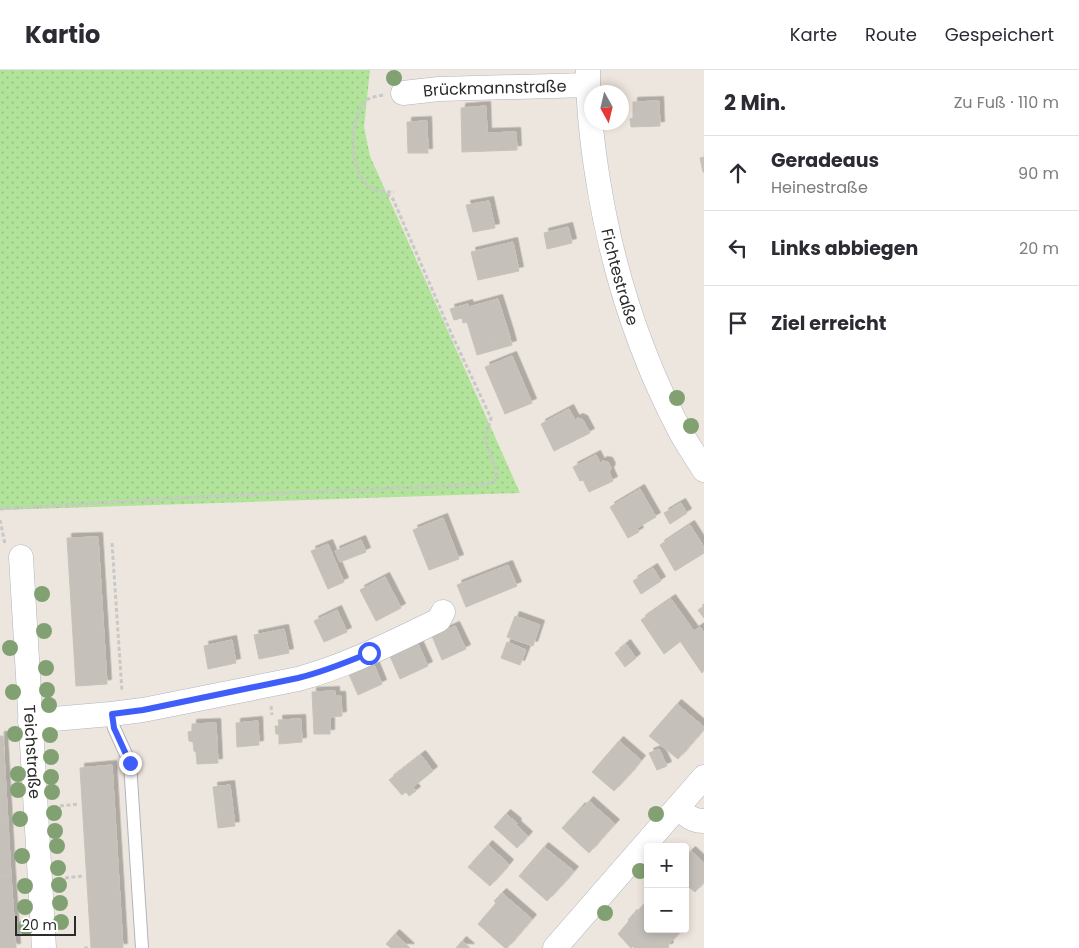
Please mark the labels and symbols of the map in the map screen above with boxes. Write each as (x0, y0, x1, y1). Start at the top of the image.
street label: Brückmannstraße (422, 75, 567, 103)
north arrow (584, 85, 629, 130)
street label: Fichtestraße (595, 226, 644, 329)
route start (358, 642, 381, 665)
street label: Teichstraße (18, 704, 46, 800)
route end (119, 752, 142, 775)
scale bar (15, 913, 76, 936)

